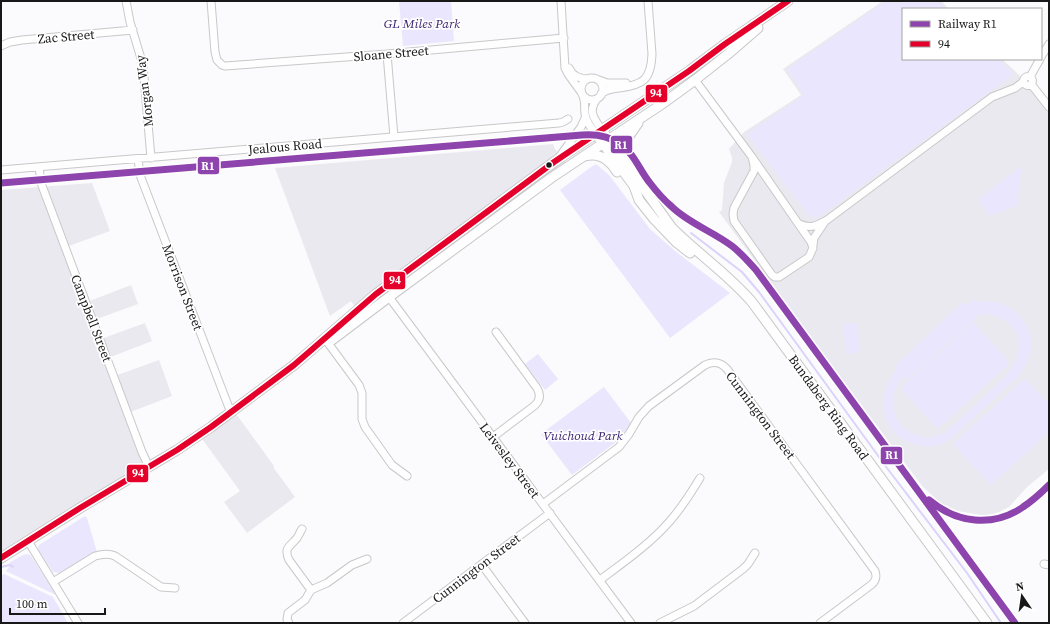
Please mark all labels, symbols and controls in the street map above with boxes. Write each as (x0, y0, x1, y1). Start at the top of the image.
legend (902, 8, 1042, 60)
park label: GL Miles Park (384, 15, 461, 32)
text: Railway R1 (938, 16, 997, 32)
street label: Zac Street (37, 25, 96, 47)
text: 94 (938, 36, 950, 52)
street label: Sloane Street (353, 42, 430, 65)
street label: Morgan Way (132, 54, 157, 128)
line badge: 94 (645, 84, 668, 103)
text: 94 (650, 86, 662, 101)
street label: Jealous Road (246, 135, 323, 158)
line badge: R1 (610, 135, 633, 154)
text: R1 (614, 138, 628, 153)
line badge: R1 (197, 156, 220, 175)
text: R1 (201, 159, 215, 174)
unlabelled marker (544, 160, 554, 170)
street label: Morrison Street (158, 242, 207, 333)
line badge: 94 (383, 271, 406, 290)
street label: Campbell Street (67, 272, 116, 365)
text: 94 (389, 273, 401, 288)
street label: Bundaberg Ring Road (785, 351, 873, 464)
street label: Cunnington Street (722, 368, 800, 463)
street label: Leivesley Street (476, 419, 544, 502)
park label: Vuichoud Park (543, 427, 624, 444)
line badge: R1 (880, 446, 903, 465)
text: R1 (885, 448, 899, 463)
line badge: 94 (126, 464, 149, 483)
text: 94 (132, 466, 144, 481)
street label: Cunnington Street (429, 529, 524, 607)
north arrow (1002, 576, 1042, 616)
text: N (1014, 579, 1025, 595)
scale bar (10, 590, 105, 616)
text: 100 m (16, 596, 48, 612)

